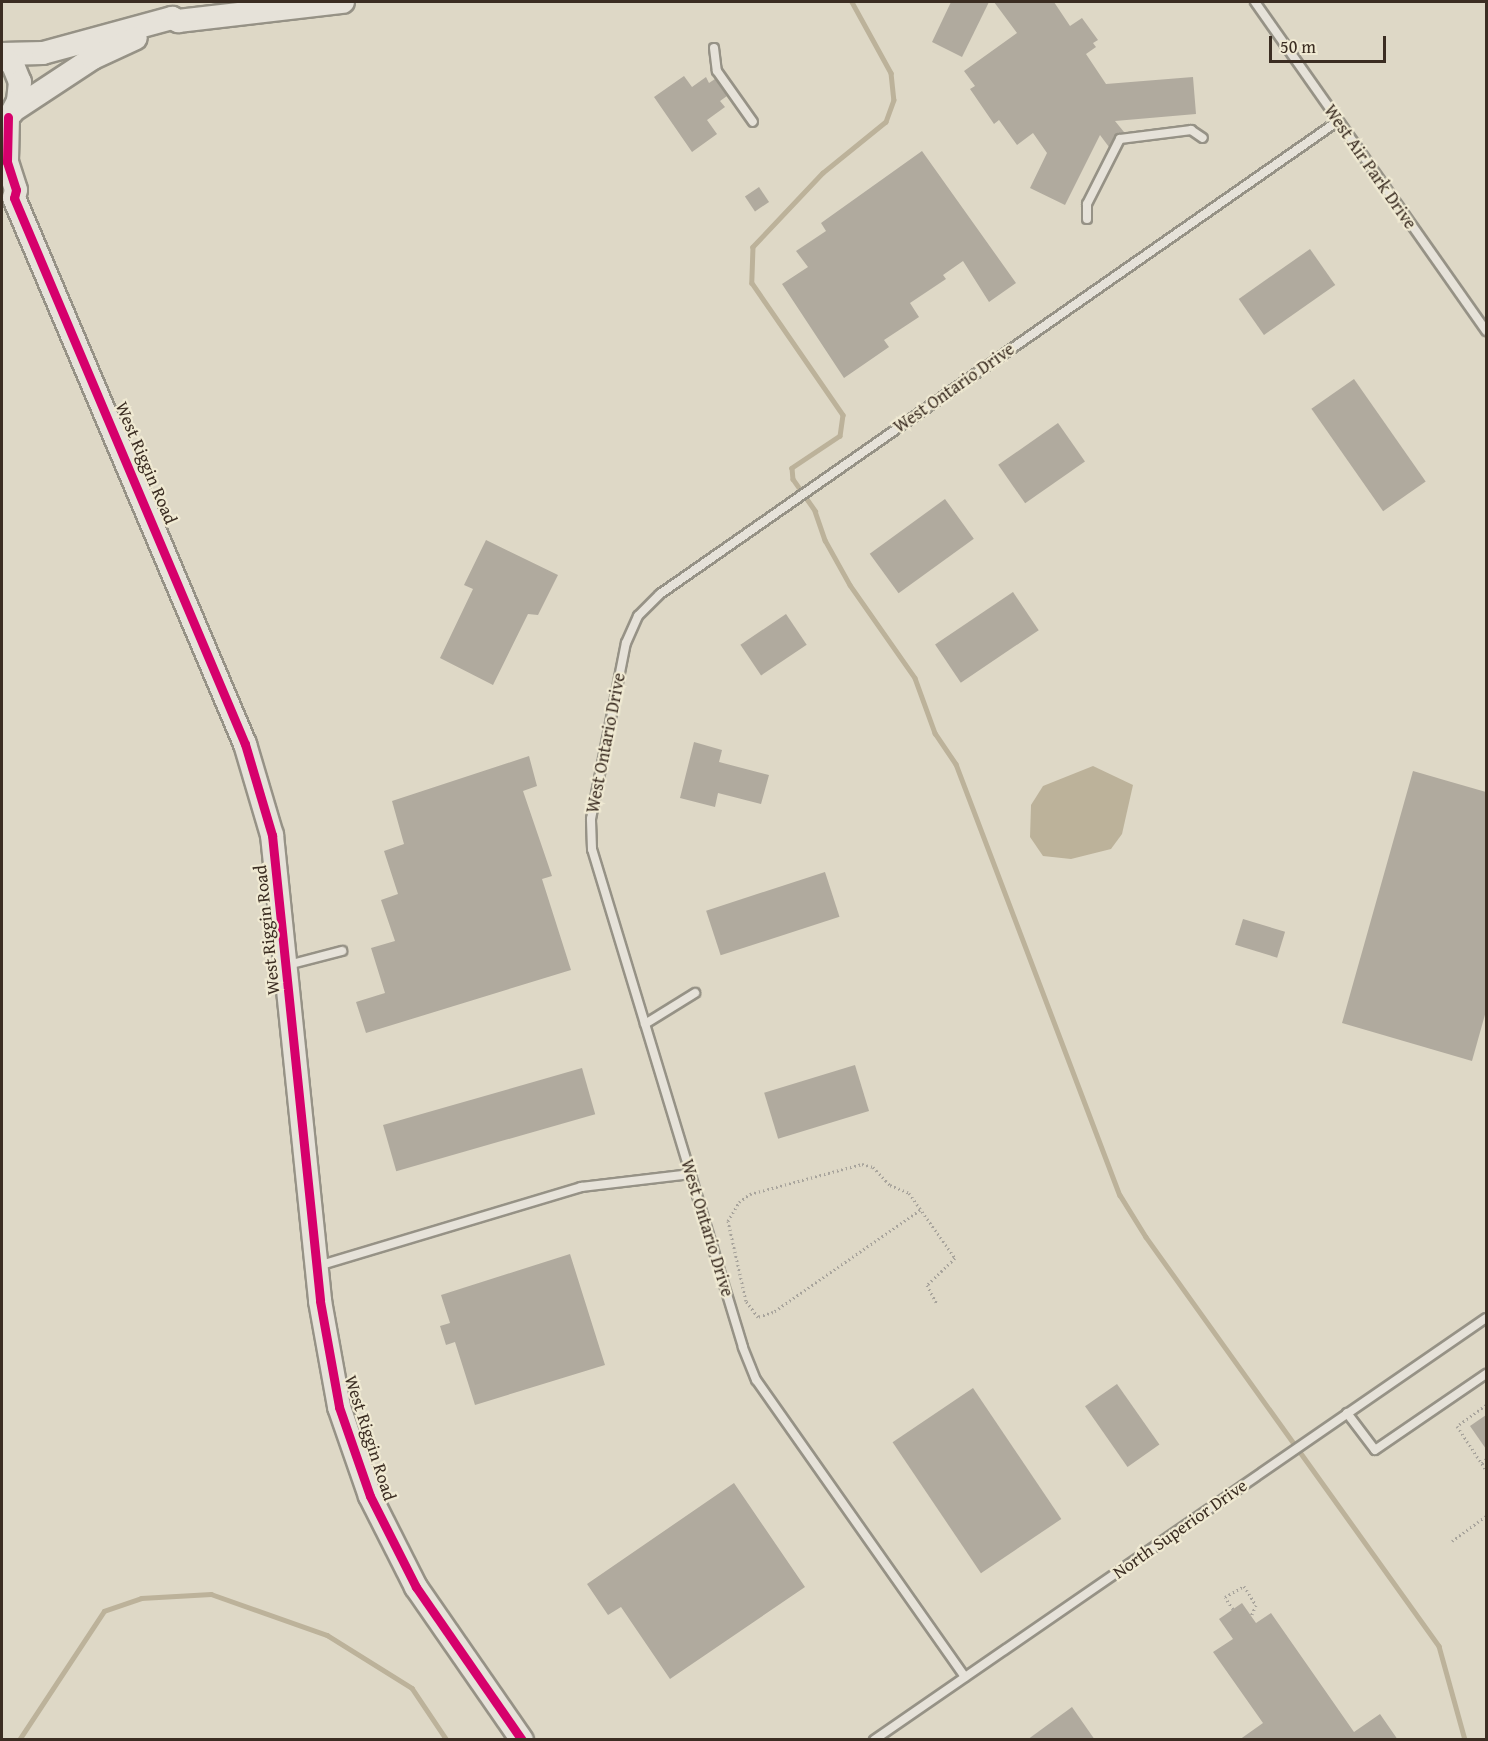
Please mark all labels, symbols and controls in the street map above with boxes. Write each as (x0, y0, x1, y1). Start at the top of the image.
scale bar (1272, 24, 1389, 62)
text: 50 m (1280, 33, 1316, 60)
street label: West Air Park Drive (1319, 101, 1421, 233)
street label: West Ontario Drive (889, 338, 1019, 438)
street label: West Riggin Road (111, 399, 181, 527)
street label: West Ontario Drive (582, 671, 630, 815)
street label: West Riggin Road (249, 864, 285, 996)
street label: West Ontario Drive (676, 1157, 738, 1299)
street label: West Riggin Road (340, 1373, 400, 1503)
street label: North Superior Drive (1109, 1475, 1251, 1583)

